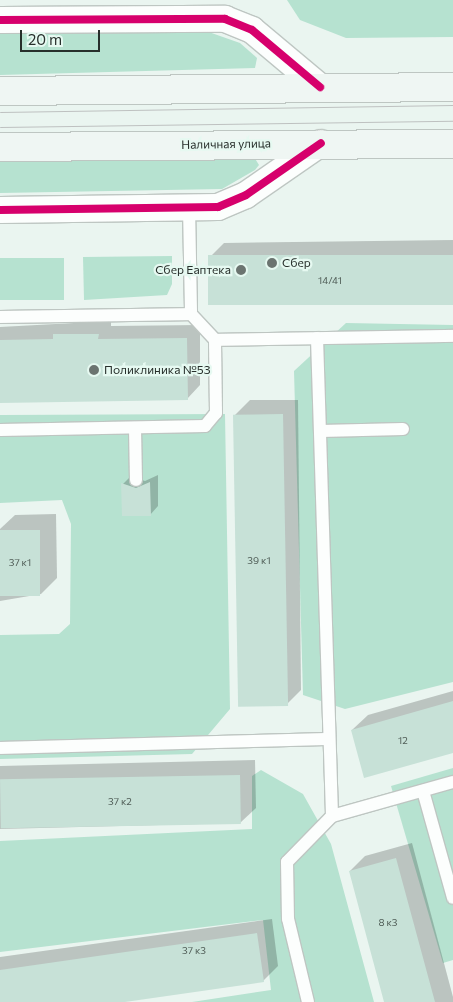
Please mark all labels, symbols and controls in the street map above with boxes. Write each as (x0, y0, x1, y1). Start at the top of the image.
scale bar (22, 20, 102, 52)
text: 20 m (28, 30, 62, 48)
street label: Наличная улица (181, 136, 271, 152)
place label: Сбер (282, 256, 311, 270)
marker: Сбер (266, 257, 278, 269)
place label: Сбер Еаптека (155, 263, 231, 277)
marker: Сбер Еаптека (235, 264, 247, 276)
house number: 14/41 (318, 275, 342, 287)
place label: Поликлиника №53 (104, 363, 211, 377)
marker: Поликлиника №53 (88, 364, 100, 376)
house number: 39 к1 (247, 555, 271, 567)
house number: 37 к1 (9, 557, 31, 569)
house number: 12 (398, 735, 408, 747)
house number: 37 к2 (108, 796, 132, 808)
house number: 8 к3 (378, 917, 398, 929)
house number: 37 к3 (182, 945, 206, 957)

